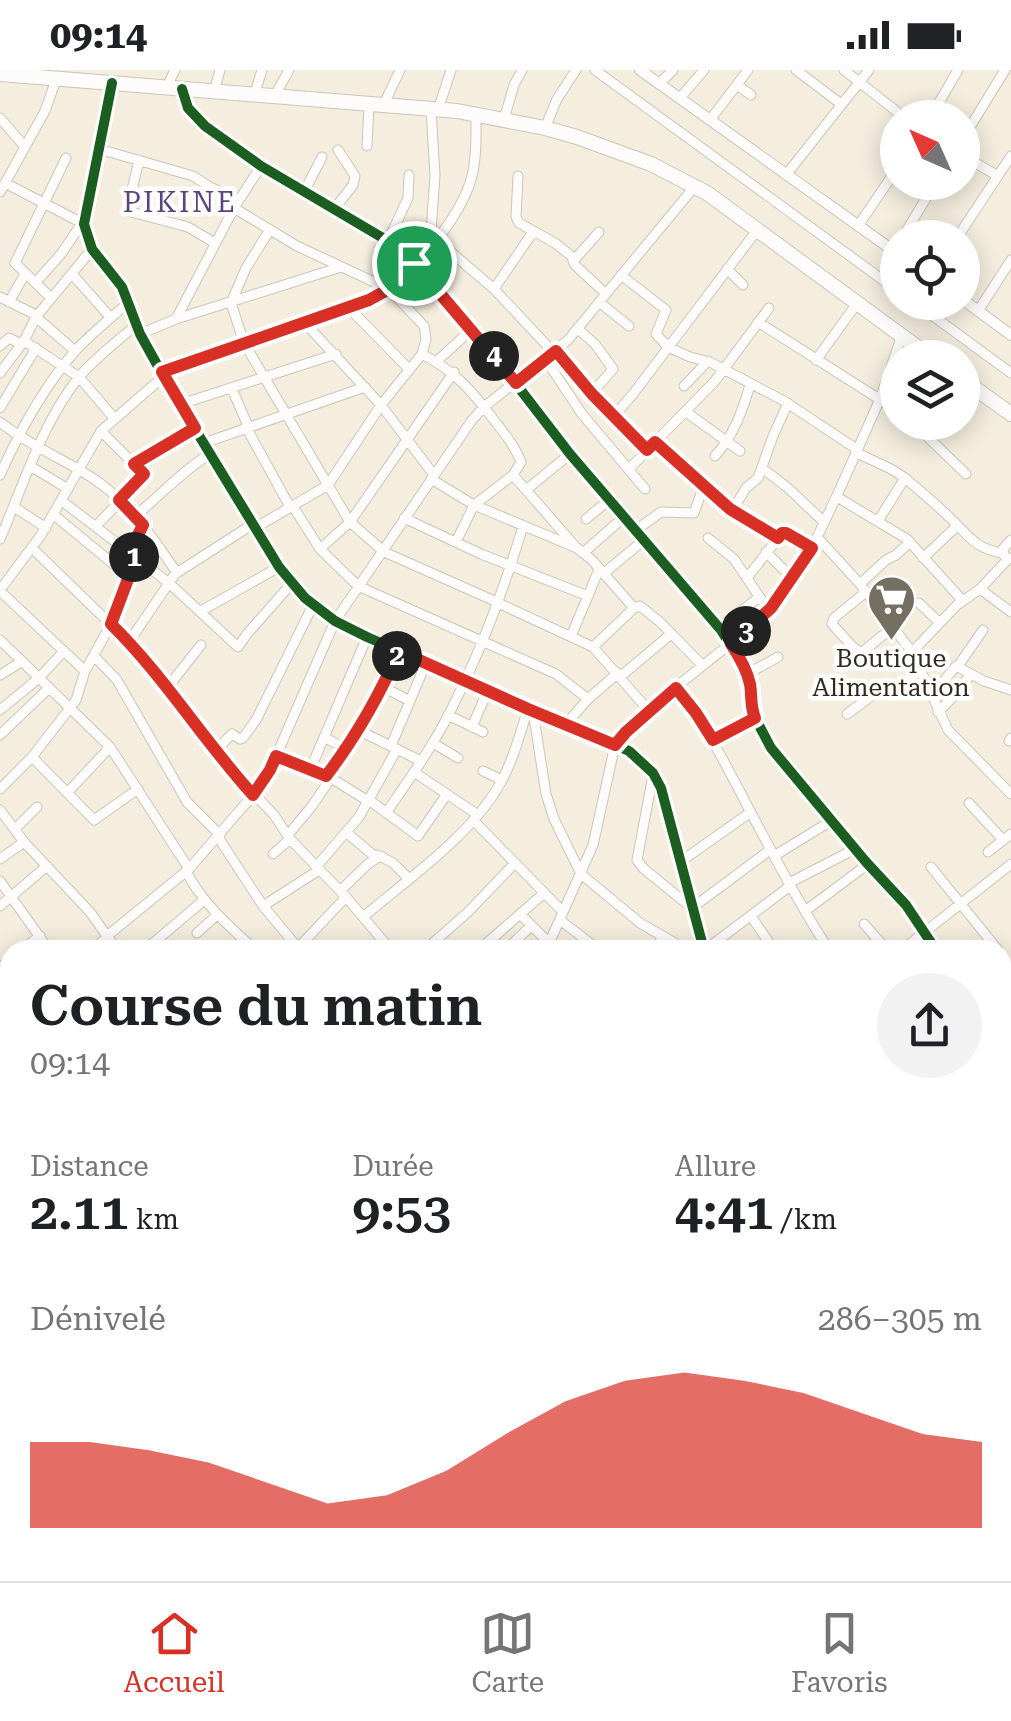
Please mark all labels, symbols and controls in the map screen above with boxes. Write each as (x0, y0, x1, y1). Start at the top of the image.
text: 09:14 (50, 13, 147, 57)
north arrow (880, 100, 980, 200)
map controls (880, 100, 980, 440)
district label: PIKINE (123, 186, 237, 219)
button: locate (880, 220, 980, 320)
pin (372, 221, 457, 306)
icon: arrive (387, 236, 442, 291)
pin: 4 (469, 331, 519, 381)
text: 4 (486, 339, 502, 372)
button: layers (880, 340, 980, 440)
pin: 1 (109, 532, 159, 582)
text: 1 (126, 540, 142, 573)
supermarket icon: Boutique Alimentation (865, 574, 917, 642)
pin: 3 (721, 606, 771, 656)
text: 3 (738, 614, 754, 647)
pin: 2 (372, 631, 422, 681)
text: 2 (389, 639, 405, 672)
place label: Boutique Alimentation (812, 644, 970, 702)
button: share (877, 973, 982, 1078)
text: Course du matin (30, 974, 482, 1038)
text: 09:14 (30, 1044, 110, 1082)
text: Distance (30, 1150, 149, 1183)
text: Durée (352, 1150, 434, 1183)
text: Allure (675, 1150, 756, 1183)
text: 2.11 (30, 1183, 129, 1241)
text: 9:53 (352, 1183, 451, 1241)
text: 4:41 (675, 1183, 773, 1241)
text: km (129, 1203, 179, 1236)
text: /km (773, 1203, 837, 1236)
text: Dénivelé (30, 1300, 166, 1338)
text: 286–305 m (818, 1300, 982, 1338)
tab: Accueil (123, 1606, 225, 1699)
tab: Carte (471, 1606, 544, 1699)
tab: Favoris (791, 1606, 888, 1699)

